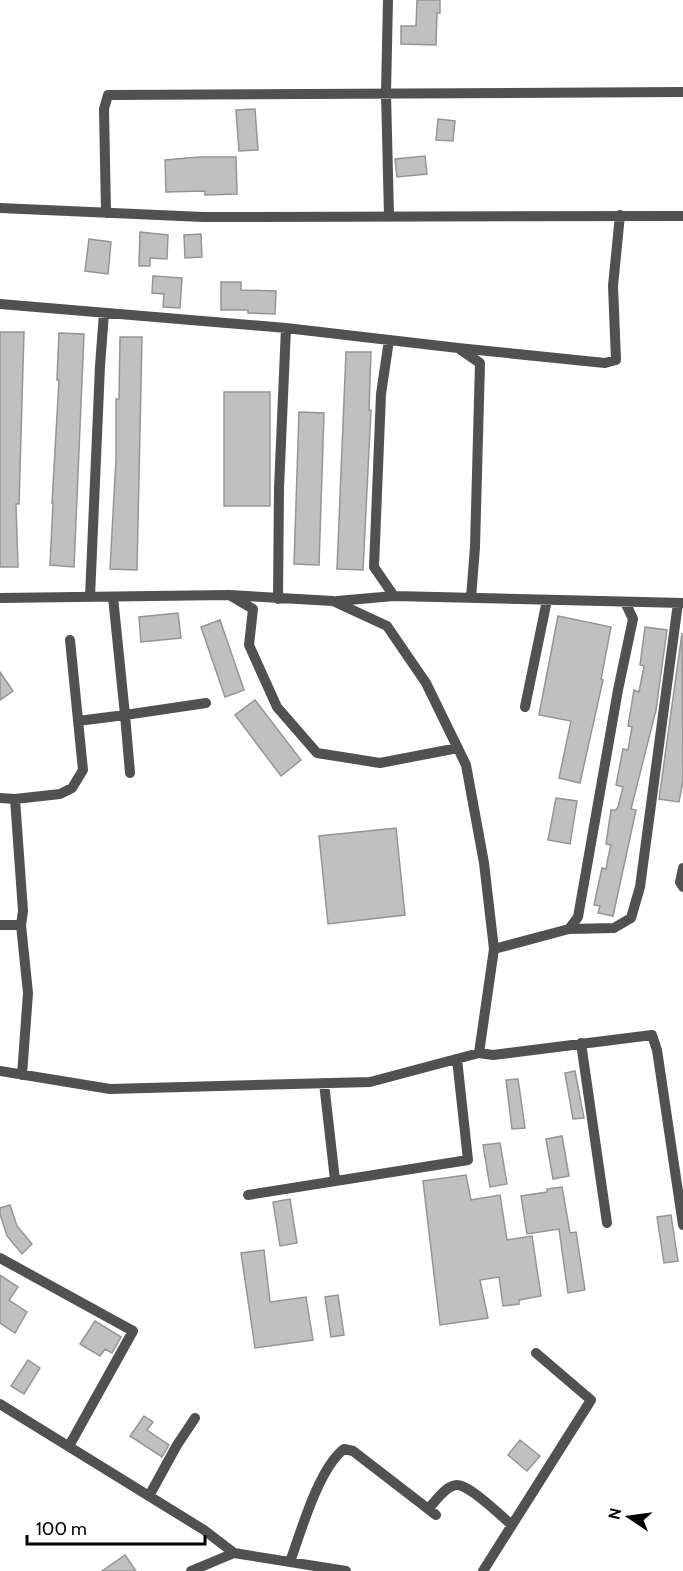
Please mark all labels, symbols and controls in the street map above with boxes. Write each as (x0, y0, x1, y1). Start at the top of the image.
north arrow (599, 1487, 659, 1547)
text: N (604, 1506, 625, 1521)
scale bar (27, 1508, 206, 1546)
text: 100 m (36, 1518, 87, 1540)

